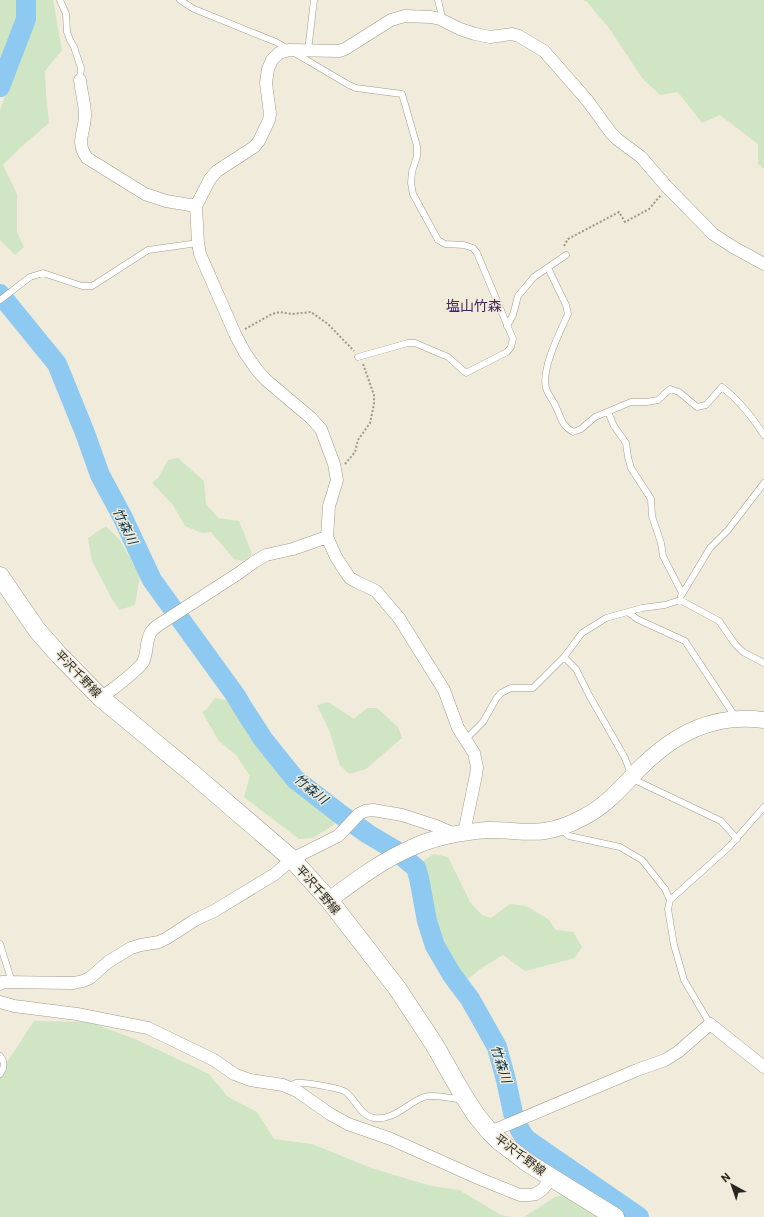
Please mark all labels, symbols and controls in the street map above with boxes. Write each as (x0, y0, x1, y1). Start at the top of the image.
district label: 塩山竹森 (446, 298, 502, 314)
water label: 竹森川 (110, 505, 141, 549)
street label: 平沢千野線 (52, 648, 104, 700)
water label: 竹森川 (291, 771, 332, 808)
street label: 平沢千野線 (293, 863, 343, 917)
water label: 竹森川 (488, 1043, 515, 1087)
street label: 平沢千野線 (492, 1131, 548, 1179)
north arrow (712, 1165, 752, 1205)
text: N (719, 1170, 733, 1185)

